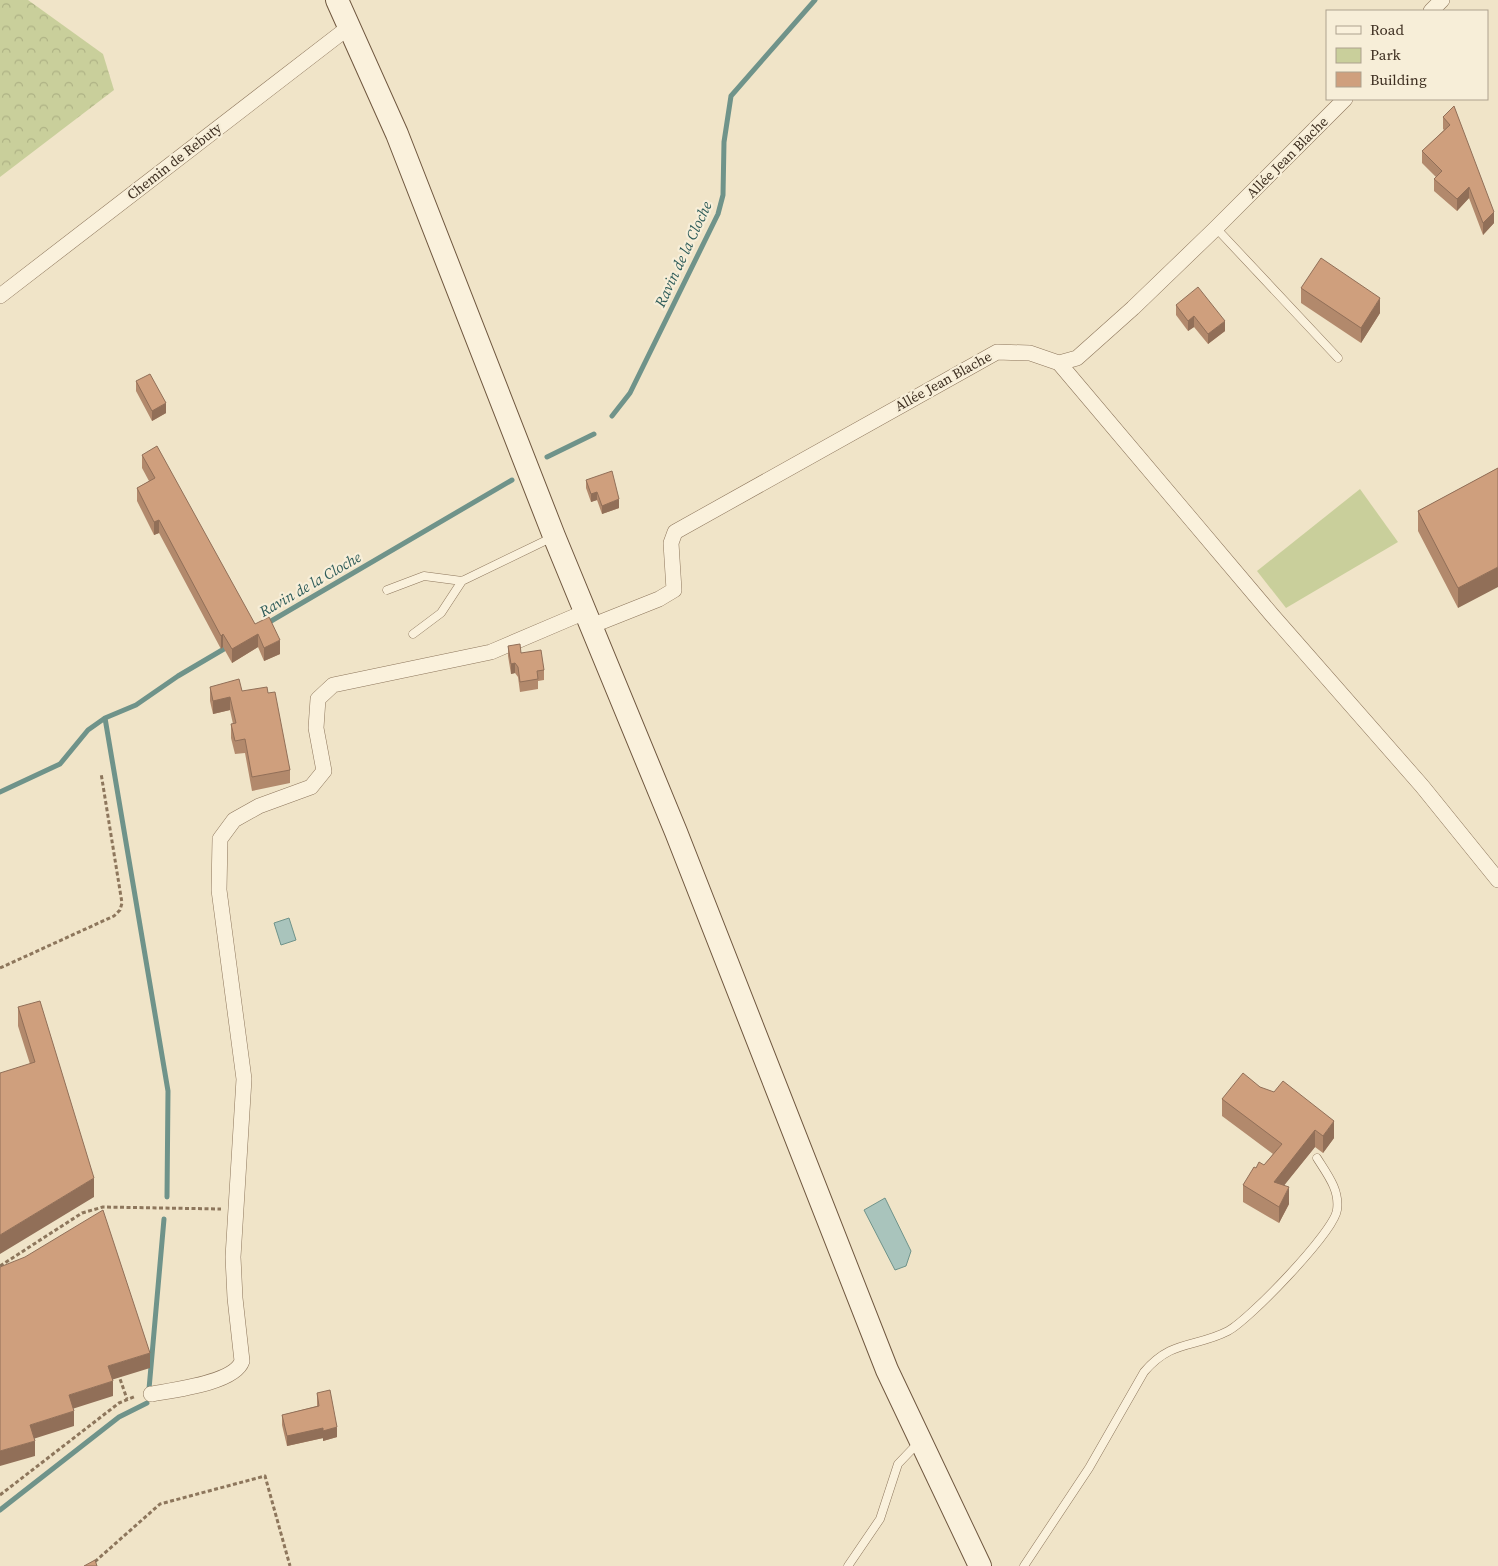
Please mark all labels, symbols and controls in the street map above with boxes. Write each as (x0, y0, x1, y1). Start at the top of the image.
legend (1326, 10, 1488, 100)
text: Road (1370, 19, 1404, 40)
text: Park (1370, 44, 1402, 65)
text: Building (1370, 69, 1427, 90)
street label: Allée Jean Blache (1242, 112, 1332, 202)
street label: Chemin de Rebuty (123, 117, 226, 204)
water label: Ravin de la Cloche (649, 198, 717, 311)
street label: Allée Jean Blache (891, 346, 995, 416)
water label: Ravin de la Cloche (254, 546, 365, 622)

